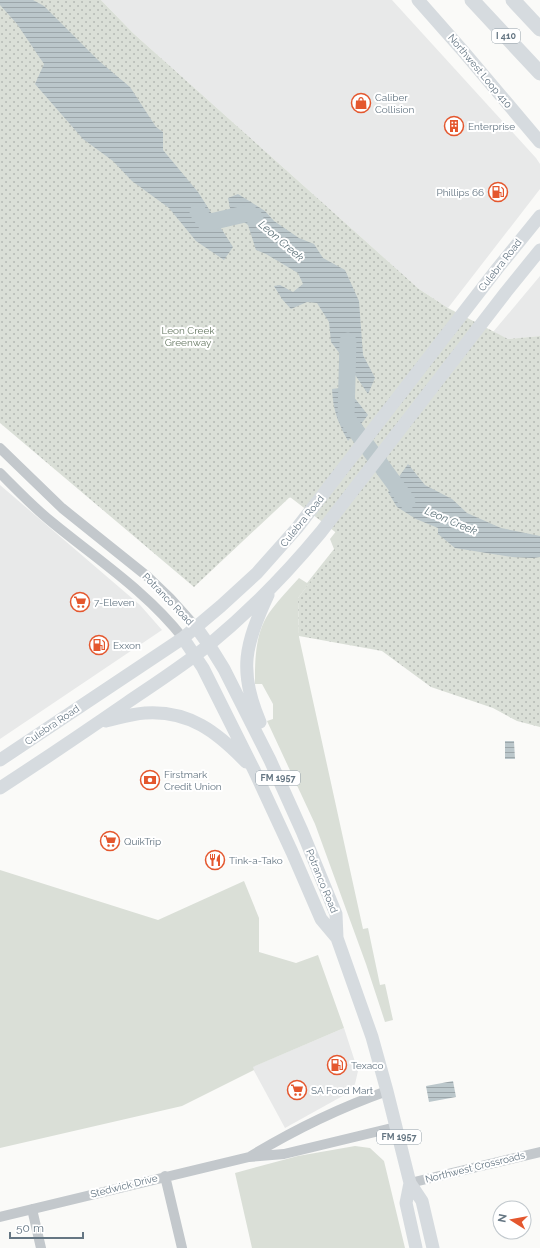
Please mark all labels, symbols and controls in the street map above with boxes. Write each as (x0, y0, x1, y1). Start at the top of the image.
road number: I 410 (492, 29, 520, 43)
street label: Northwest Loop 410 (446, 32, 514, 110)
shop icon: Caliber Collision (350, 92, 372, 114)
place label: Caliber Collision (375, 92, 414, 115)
building icon: Enterprise (443, 115, 465, 137)
place label: Enterprise (468, 121, 515, 132)
fuel station icon: Phillips 66 (487, 181, 509, 203)
place label: Phillips 66 (437, 187, 484, 198)
water label: Leon Creek (256, 218, 306, 264)
street label: Culebra Road (476, 237, 524, 293)
park label: Leon Creek Greenway (161, 325, 215, 348)
street label: Culebra Road (278, 493, 326, 549)
water label: Leon Creek (423, 504, 479, 538)
street label: Potranco Road (140, 571, 196, 627)
supermarket icon: 7-Eleven (69, 591, 91, 613)
place label: 7-Eleven (94, 597, 135, 608)
fuel station icon: Exxon (88, 634, 110, 656)
place label: Exxon (113, 640, 141, 651)
street label: Culebra Road (23, 703, 81, 747)
bank icon: Firstmark Credit Union (139, 769, 161, 791)
place label: Firstmark Credit Union (164, 769, 222, 792)
road number: FM 1957 (256, 771, 300, 785)
supermarket icon: QuikTrip (99, 830, 121, 852)
place label: QuikTrip (124, 836, 161, 847)
street label: Potranco Road (304, 847, 340, 915)
restaurant icon: Tink-a-Tako (204, 849, 226, 871)
place label: Tink-a-Tako (229, 855, 283, 866)
fuel station icon: Texaco (326, 1054, 348, 1076)
place label: Texaco (351, 1060, 384, 1071)
supermarket icon: SA Food Mart (286, 1079, 308, 1101)
place label: SA Food Mart (311, 1085, 374, 1096)
road number: FM 1957 (377, 1130, 421, 1144)
street label: Northwest Crossroads (424, 1149, 526, 1185)
street label: Stedwick Drive (89, 1172, 159, 1200)
north arrow (492, 1200, 532, 1240)
text: N (495, 1213, 510, 1224)
scale bar (10, 1214, 83, 1240)
text: 50 m (16, 1221, 44, 1235)

